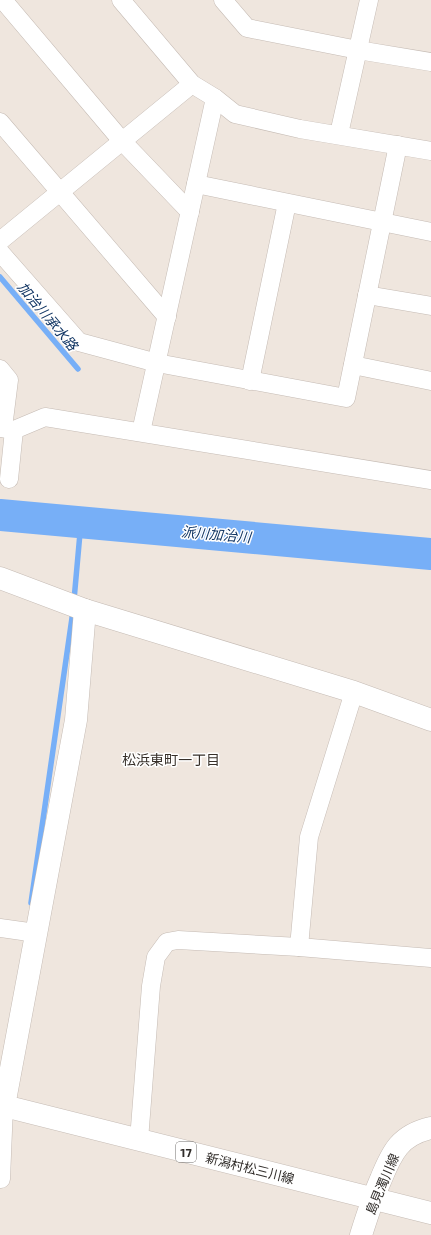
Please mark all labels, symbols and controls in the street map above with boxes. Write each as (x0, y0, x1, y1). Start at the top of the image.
water label: 加治川承水路 (14, 278, 82, 354)
water label: 派川加治川 (180, 522, 254, 546)
district label: 松浜東町一丁目 (122, 751, 220, 768)
road number: 17 (176, 1142, 196, 1162)
street label: 新潟村松三川線 (204, 1149, 296, 1187)
street label: 島見濁川線 (362, 1151, 402, 1217)

